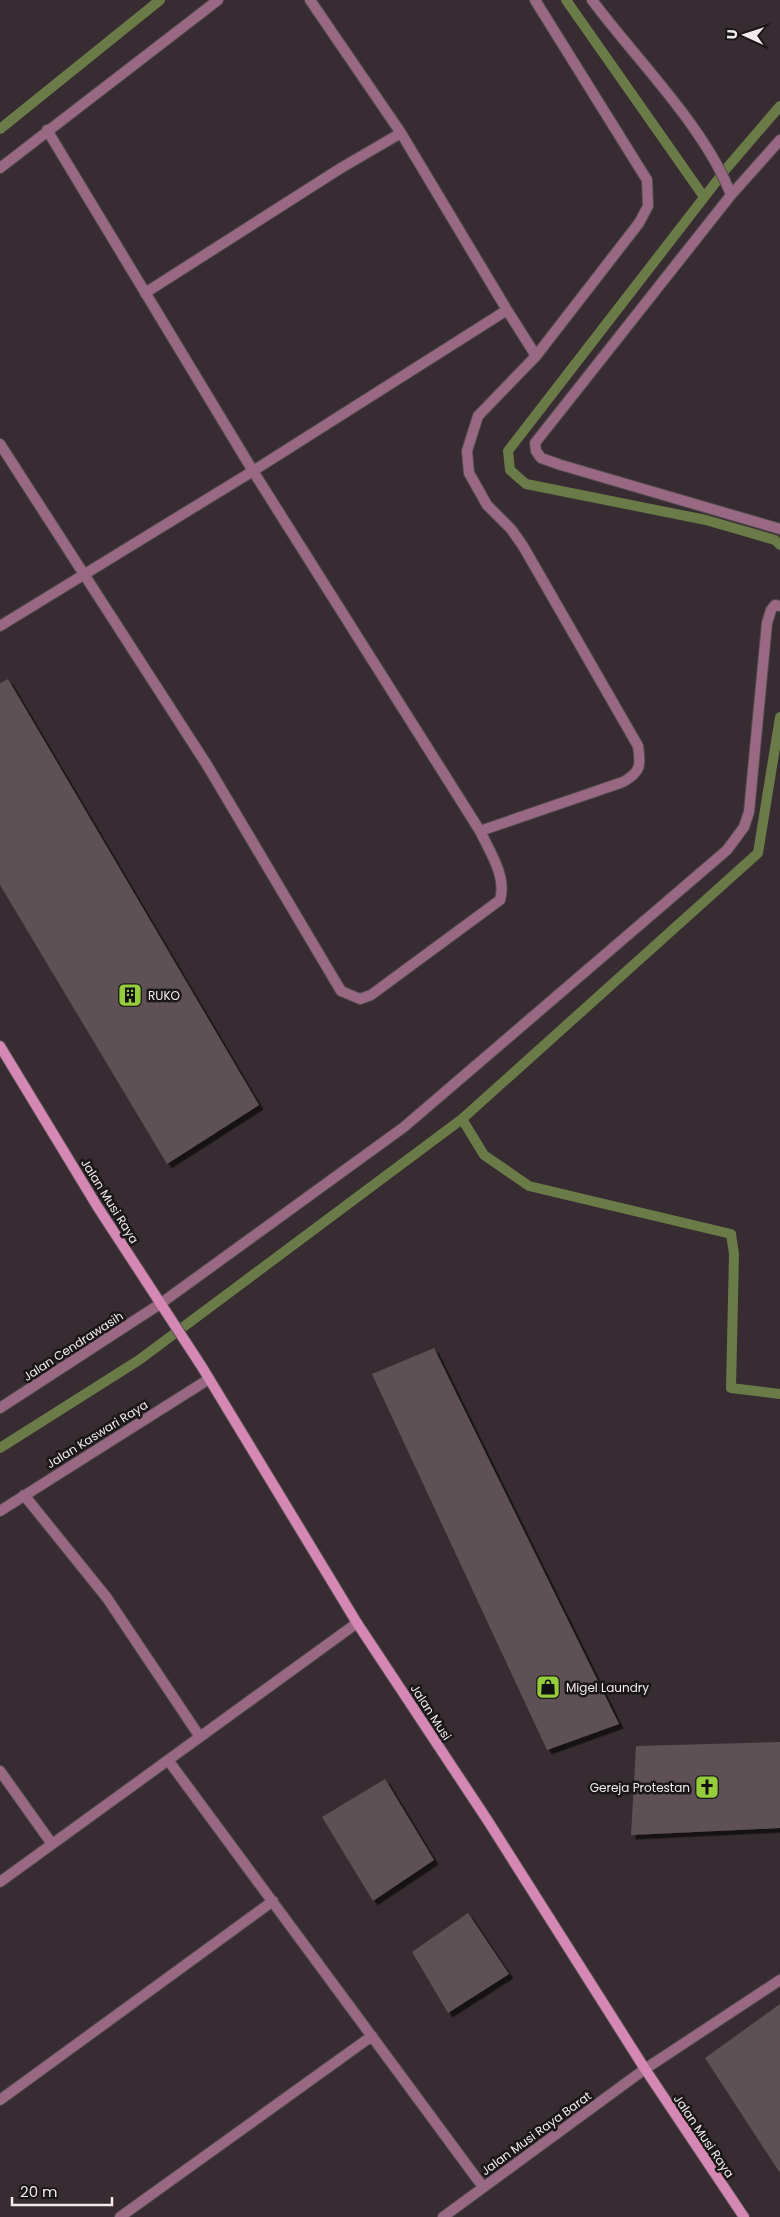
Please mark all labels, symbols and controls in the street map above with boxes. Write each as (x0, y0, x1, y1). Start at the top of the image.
north arrow (720, 10, 770, 60)
text: U (722, 29, 742, 40)
building icon: RUKO (117, 982, 143, 1008)
place label: RUKO (148, 987, 180, 1004)
street label: Jalan Musi Raya (77, 1155, 143, 1247)
street label: Jalan Cendrawasih (20, 1307, 126, 1385)
street label: Jalan Kaswari Raya (43, 1396, 151, 1472)
shop icon: Migel Laundry (535, 1674, 561, 1700)
place label: Migel Laundry (566, 1679, 649, 1696)
street label: Jalan Musi (407, 1681, 455, 1743)
church icon: Gereja Protestan (694, 1774, 720, 1800)
place label: Gereja Protestan (590, 1779, 690, 1796)
street label: Jalan Musi Raya Barat (477, 2087, 595, 2179)
street label: Jalan Musi Raya (670, 2091, 738, 2181)
scale bar (12, 2174, 112, 2206)
text: 20 m (20, 2181, 58, 2202)

